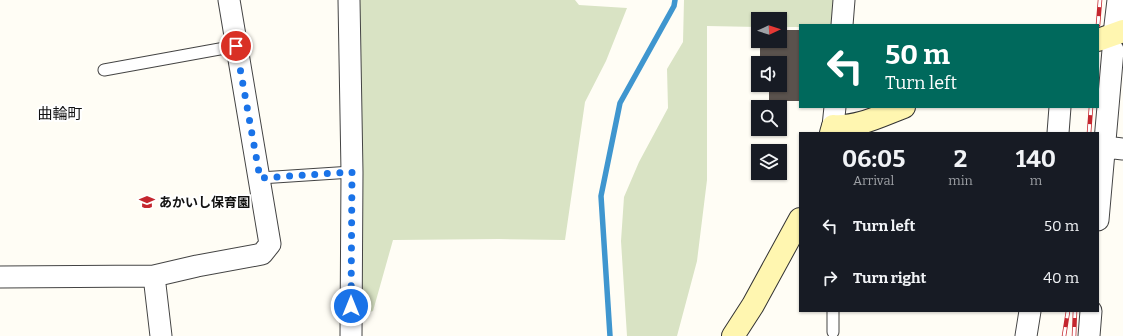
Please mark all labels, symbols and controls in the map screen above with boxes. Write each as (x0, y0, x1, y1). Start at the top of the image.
north arrow (751, 12, 787, 48)
map controls (751, 12, 787, 180)
pin (219, 29, 253, 63)
icon: arrive (225, 35, 247, 57)
text: 50 m (885, 38, 950, 71)
icon: left (819, 40, 871, 92)
button: sound (751, 56, 787, 92)
text: Turn left (885, 72, 957, 94)
button: search (751, 100, 787, 136)
district label: 曲輪町 (37, 105, 83, 123)
button: layers (751, 144, 787, 180)
text: 06:05 (842, 145, 905, 173)
text: 2 (954, 145, 967, 173)
text: 140 (1016, 145, 1056, 173)
text: Arrival (853, 173, 894, 188)
text: min (948, 173, 973, 188)
text: m (1030, 173, 1042, 188)
school or university icon: あかいし保育園 (138, 193, 156, 211)
place label: あかいし保育園 (159, 195, 250, 210)
icon: left (819, 215, 841, 237)
text: Turn left (853, 217, 915, 235)
text: 50 m (1044, 217, 1079, 235)
icon: right (819, 267, 841, 289)
text: Turn right (853, 269, 926, 287)
text: 40 m (1043, 269, 1079, 287)
position arrow (330, 285, 372, 327)

